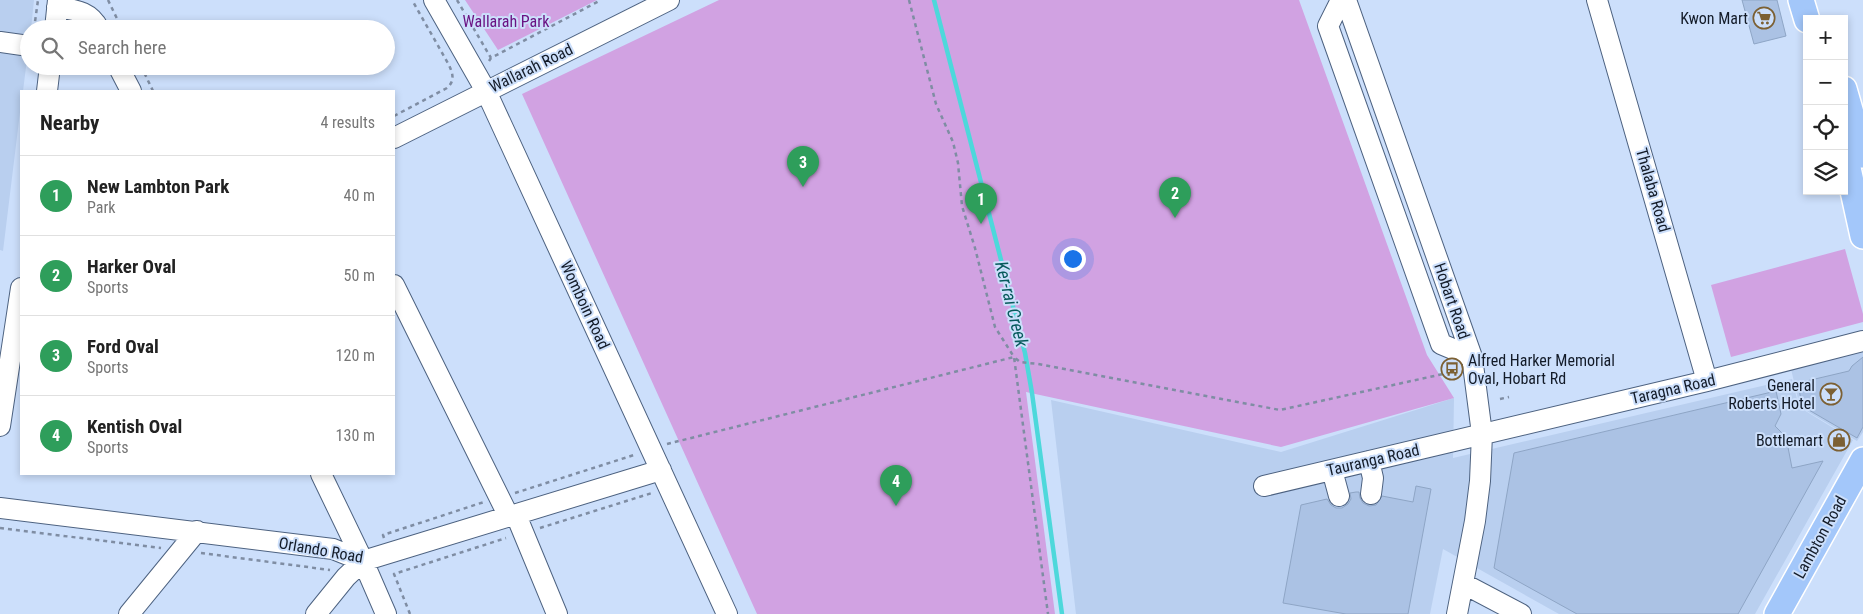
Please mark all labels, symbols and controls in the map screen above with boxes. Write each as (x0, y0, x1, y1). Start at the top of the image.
supermarket icon: Kwon Mart (1752, 6, 1776, 30)
place label: Kwon Mart (1680, 9, 1748, 28)
park label: Wallarah Park (463, 12, 550, 31)
map controls (1803, 15, 1848, 195)
button: + (1803, 15, 1848, 60)
search box (20, 20, 395, 75)
icon: search (38, 34, 66, 62)
text: Search here (78, 36, 166, 59)
street label: Wallarah Road (486, 40, 576, 96)
button: − (1803, 60, 1848, 105)
button: locate (1803, 105, 1848, 150)
text: Nearby (40, 111, 99, 135)
text: 4 results (320, 113, 375, 132)
pin: 3 (787, 146, 819, 187)
street label: Thalaba Road (1632, 146, 1674, 234)
button: layers (1803, 150, 1848, 195)
text: New Lambton Park (87, 175, 229, 198)
pin: 2 (1159, 177, 1191, 218)
pin: 1 (965, 183, 997, 224)
text: 1 (52, 186, 60, 205)
text: 40 m (343, 186, 375, 205)
text: Park (87, 198, 116, 217)
your location (1060, 246, 1086, 272)
text: Harker Oval (87, 255, 176, 278)
street label: Womboin Road (556, 258, 614, 352)
water label: Ker-rai Creek (991, 259, 1033, 350)
street label: Hobart Road (1430, 260, 1474, 342)
text: 2 (52, 266, 60, 285)
text: 50 m (343, 266, 375, 285)
text: Sports (87, 278, 129, 297)
text: Ford Oval (87, 335, 159, 358)
text: 3 (52, 346, 60, 365)
text: 120 m (336, 346, 375, 365)
place label: Alfred Harker Memorial Oval, Hobart Rd (1468, 351, 1615, 388)
bus stop icon: Alfred Harker Memorial Oval, Hobart Rd (1440, 357, 1464, 381)
text: Sports (87, 358, 129, 377)
street label: Taragna Road (1629, 370, 1717, 408)
place label: General Roberts Hotel (1728, 376, 1815, 413)
bar icon: General Roberts Hotel (1819, 382, 1843, 406)
text: Kentish Oval (87, 415, 182, 438)
text: 4 (52, 426, 60, 445)
text: 130 m (336, 426, 375, 445)
shop icon: Bottlemart (1827, 428, 1851, 452)
place label: Bottlemart (1756, 431, 1823, 450)
text: Sports (87, 438, 129, 457)
street label: Tauranga Road (1325, 440, 1421, 480)
pin: 4 (880, 465, 912, 506)
street label: Lambton Road (1790, 492, 1850, 582)
street label: Orlando Road (277, 533, 365, 567)

